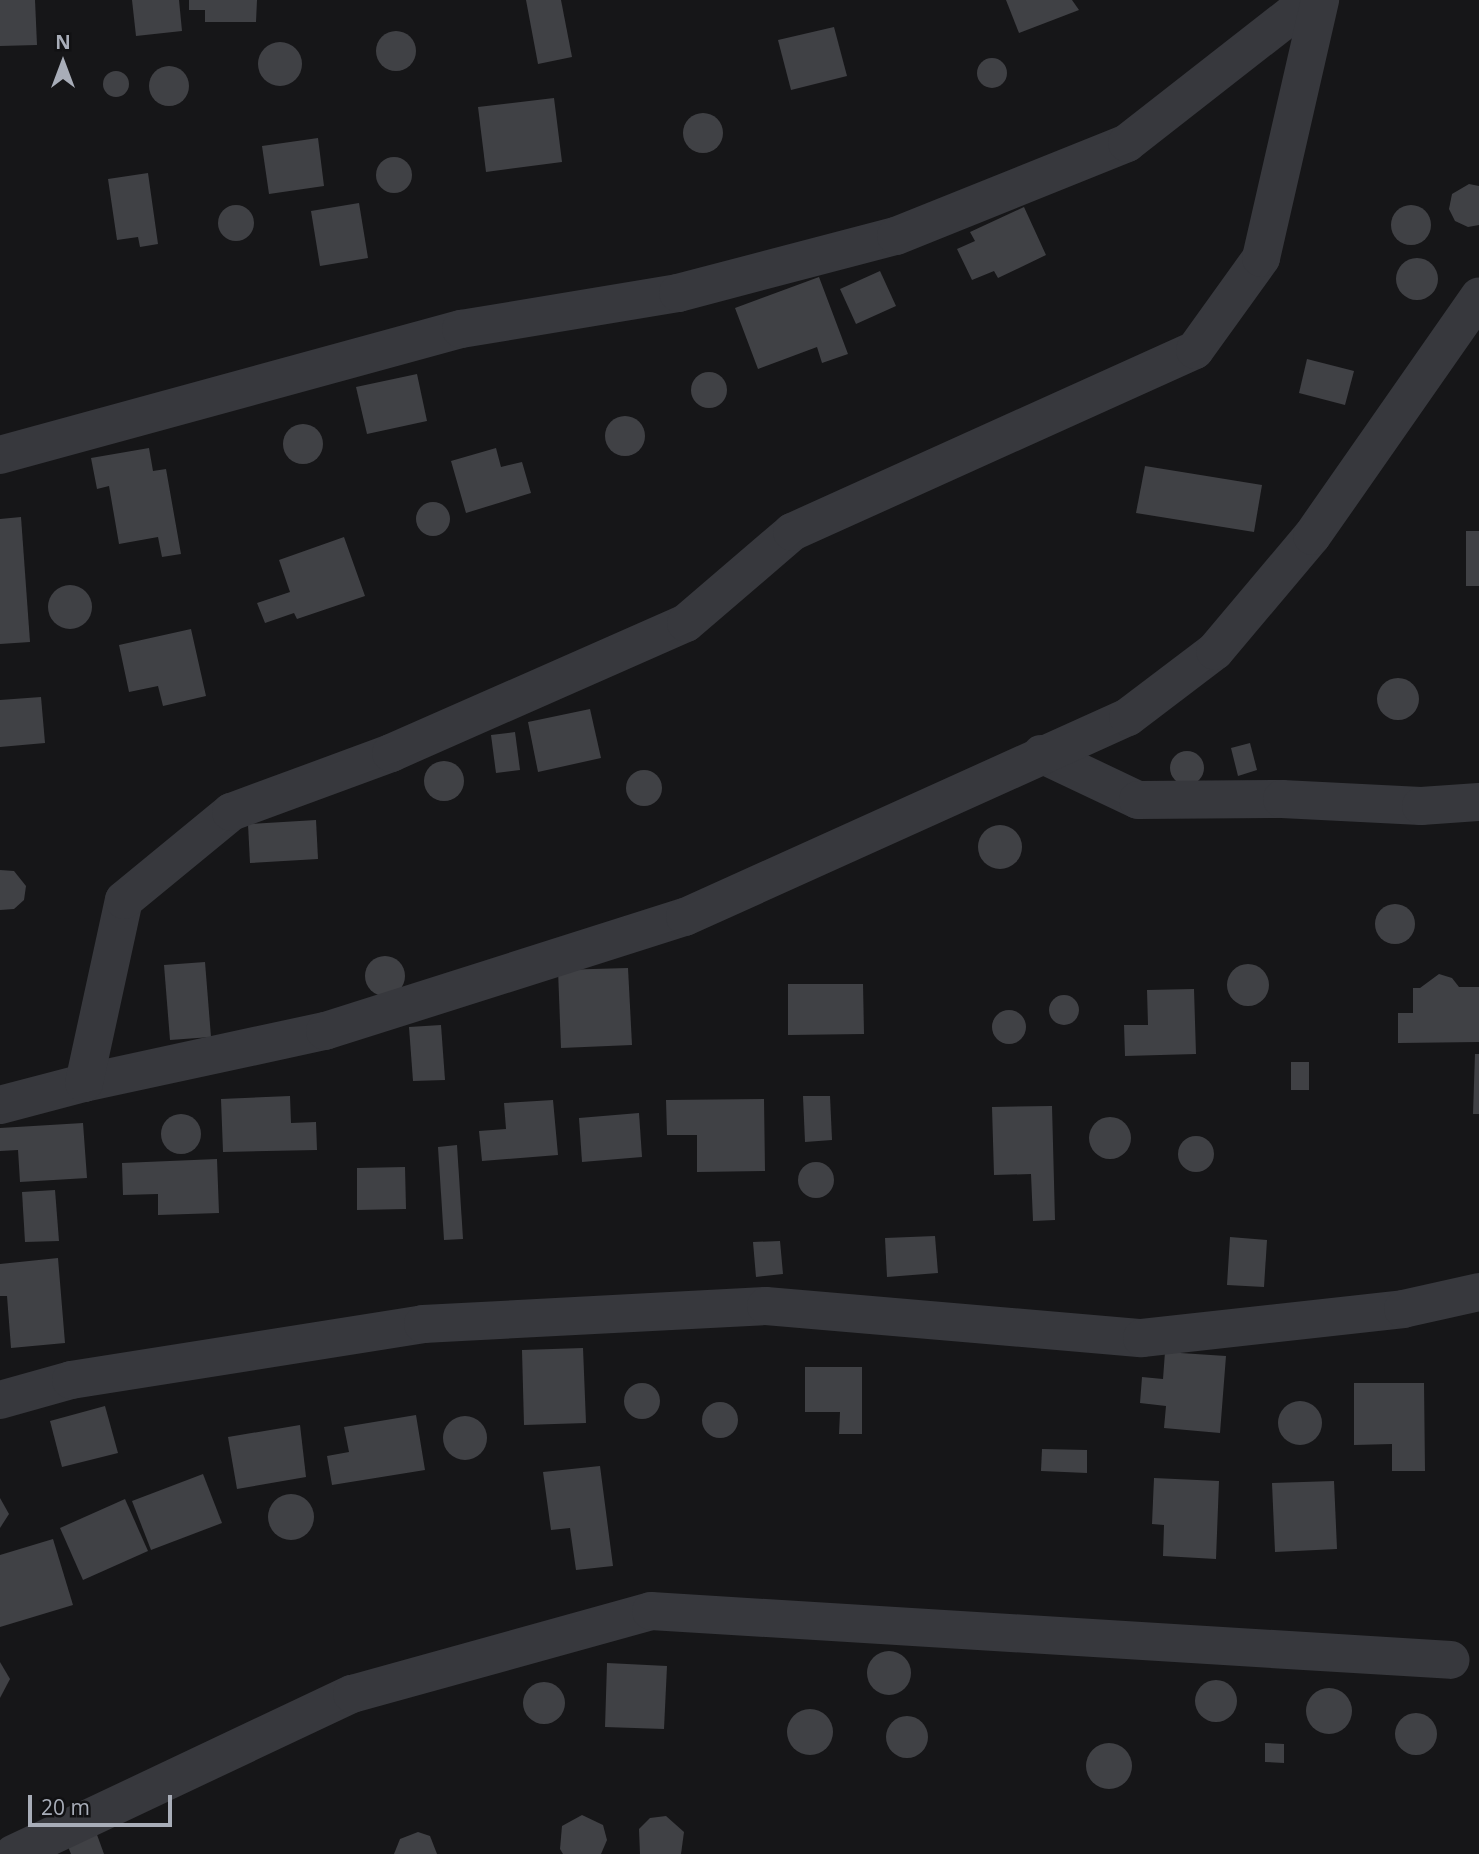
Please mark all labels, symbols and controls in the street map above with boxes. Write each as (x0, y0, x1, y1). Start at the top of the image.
north arrow (28, 28, 98, 98)
text: N (55, 29, 71, 55)
scale bar (32, 1780, 175, 1824)
text: 20 m (41, 1793, 90, 1821)

